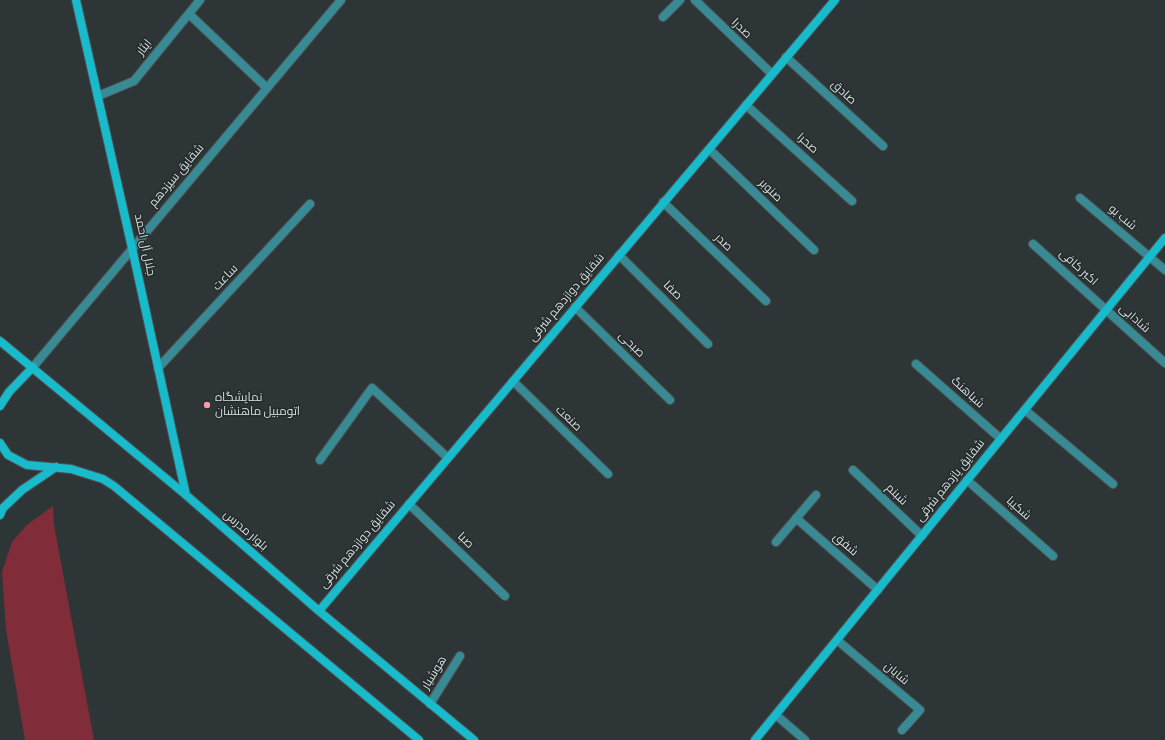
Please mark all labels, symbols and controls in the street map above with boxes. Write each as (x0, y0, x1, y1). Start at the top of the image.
street label: صدرا (728, 16, 754, 42)
street label: ایثار (134, 37, 156, 59)
street label: صادق (827, 78, 859, 108)
street label: صحرا (793, 131, 821, 157)
street label: شقایق سیزدهم (146, 142, 208, 210)
street label: صنوبر (755, 176, 785, 206)
street label: شب بو (1105, 202, 1139, 234)
street label: جلال آل احمد (130, 213, 158, 277)
street label: صدر (711, 231, 735, 255)
street label: اکبر کافی (1056, 247, 1100, 289)
street label: شقایق دوازدهم شرقی (526, 251, 608, 345)
street label: ساعت (210, 262, 242, 294)
street label: صفا (659, 278, 685, 304)
street label: شادابی (1116, 302, 1152, 336)
street label: صبحی (615, 329, 647, 361)
street label: شباهنگ (947, 374, 987, 412)
place label: نمایشگاه اتومبیل ماهنشان (215, 391, 300, 419)
marker: نمایشگاه اتومبیل ماهنشان (202, 400, 212, 410)
street label: صنعت (552, 403, 584, 435)
street label: شقایق یازدهم شرقی (913, 437, 989, 525)
street label: شبنم (882, 481, 910, 509)
street label: شکیبا (1003, 494, 1033, 524)
street label: شقایق دوازدهم شرقی (317, 498, 399, 592)
street label: بلوار مدرس (220, 508, 270, 554)
street label: صبا (454, 530, 476, 552)
street label: شفق (830, 530, 860, 560)
street label: هوشیار (419, 654, 451, 692)
street label: شایان (881, 659, 911, 689)

